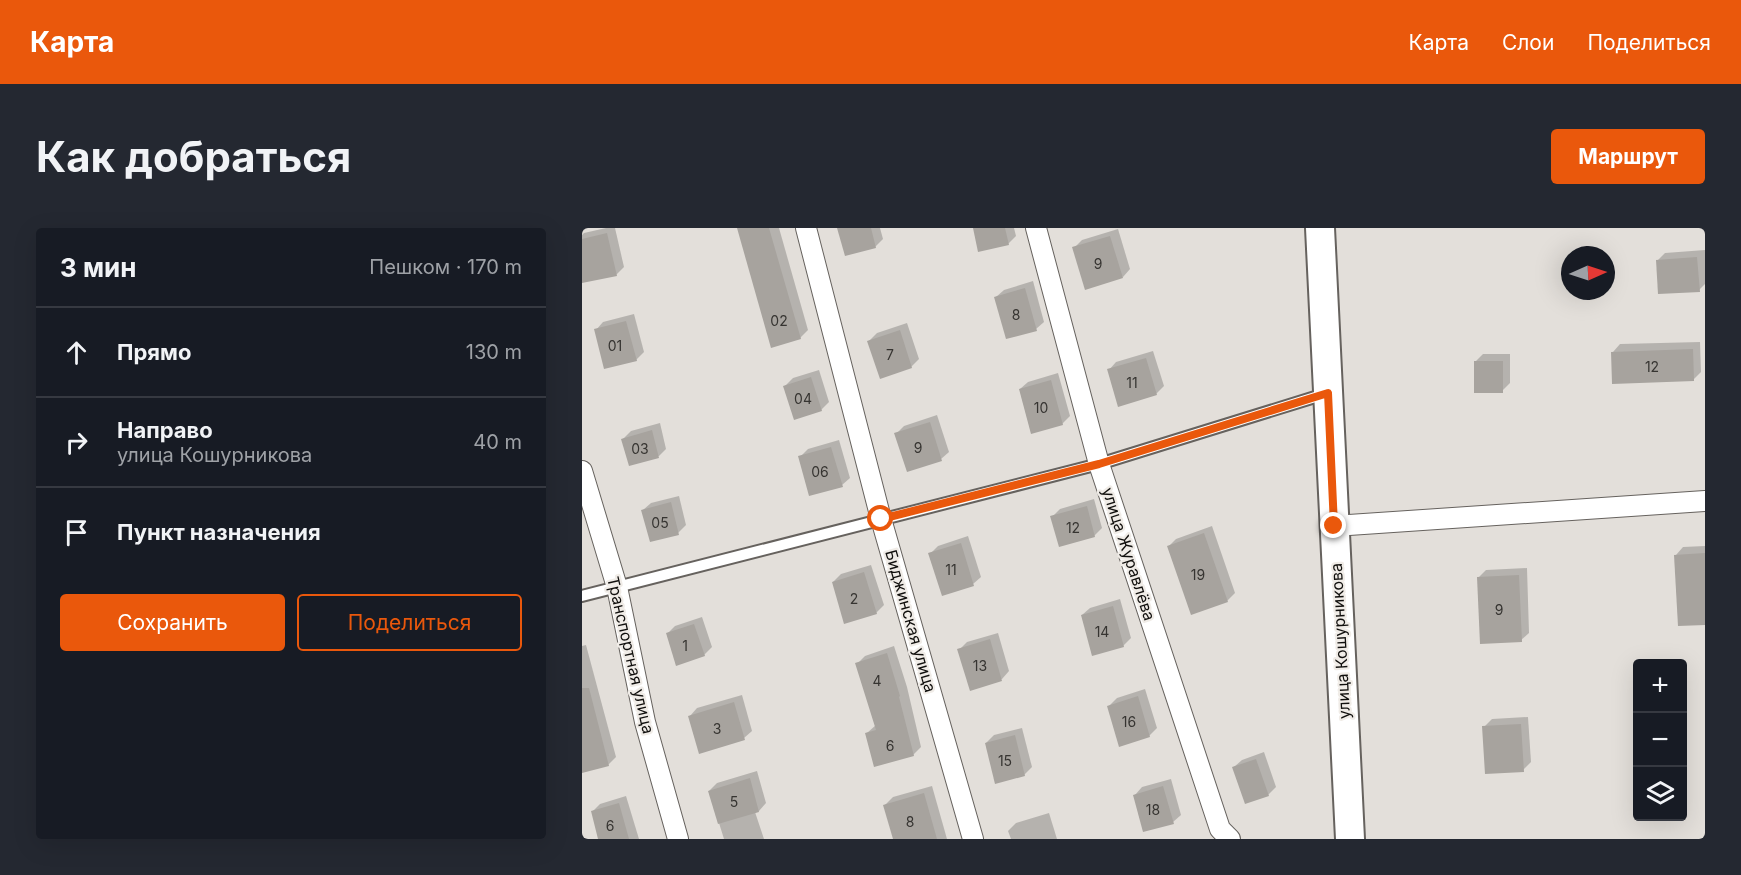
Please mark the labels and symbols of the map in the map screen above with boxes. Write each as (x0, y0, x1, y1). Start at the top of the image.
north arrow (1561, 246, 1615, 300)
house number: 9 (1094, 255, 1102, 272)
house number: 8 (1012, 306, 1020, 323)
house number: 02 (770, 312, 788, 329)
house number: 01 (608, 337, 622, 354)
house number: 7 (886, 346, 894, 363)
house number: 12 (1645, 358, 1659, 375)
house number: 11 (1126, 374, 1138, 391)
house number: 04 (794, 390, 812, 407)
house number: 10 (1034, 399, 1048, 416)
house number: 9 (914, 439, 922, 456)
house number: 03 (631, 440, 649, 457)
house number: 06 (811, 463, 829, 480)
street label: улица Журавлёва (1098, 485, 1160, 623)
route start (867, 505, 893, 531)
route end (1320, 512, 1346, 538)
house number: 05 (651, 514, 669, 531)
house number: 12 (1066, 519, 1080, 536)
street label: Биджинская улица (881, 547, 941, 695)
house number: 11 (945, 561, 957, 578)
street label: улица Кошурникова (1326, 562, 1354, 720)
house number: 19 (1191, 566, 1205, 583)
street label: Транспортная улица (603, 574, 659, 736)
house number: 2 (850, 590, 858, 607)
house number: 9 (1495, 601, 1503, 618)
house number: 14 (1095, 623, 1109, 640)
house number: 1 (682, 637, 688, 654)
house number: 13 (973, 657, 987, 674)
house number: 4 (872, 672, 882, 689)
house number: 16 (1122, 713, 1136, 730)
house number: 3 (713, 720, 721, 737)
house number: 6 (886, 737, 894, 754)
house number: 15 (998, 752, 1012, 769)
house number: 5 (730, 793, 738, 810)
house number: 18 (1146, 801, 1160, 818)
house number: 8 (906, 813, 914, 830)
house number: 6 (606, 817, 614, 834)

